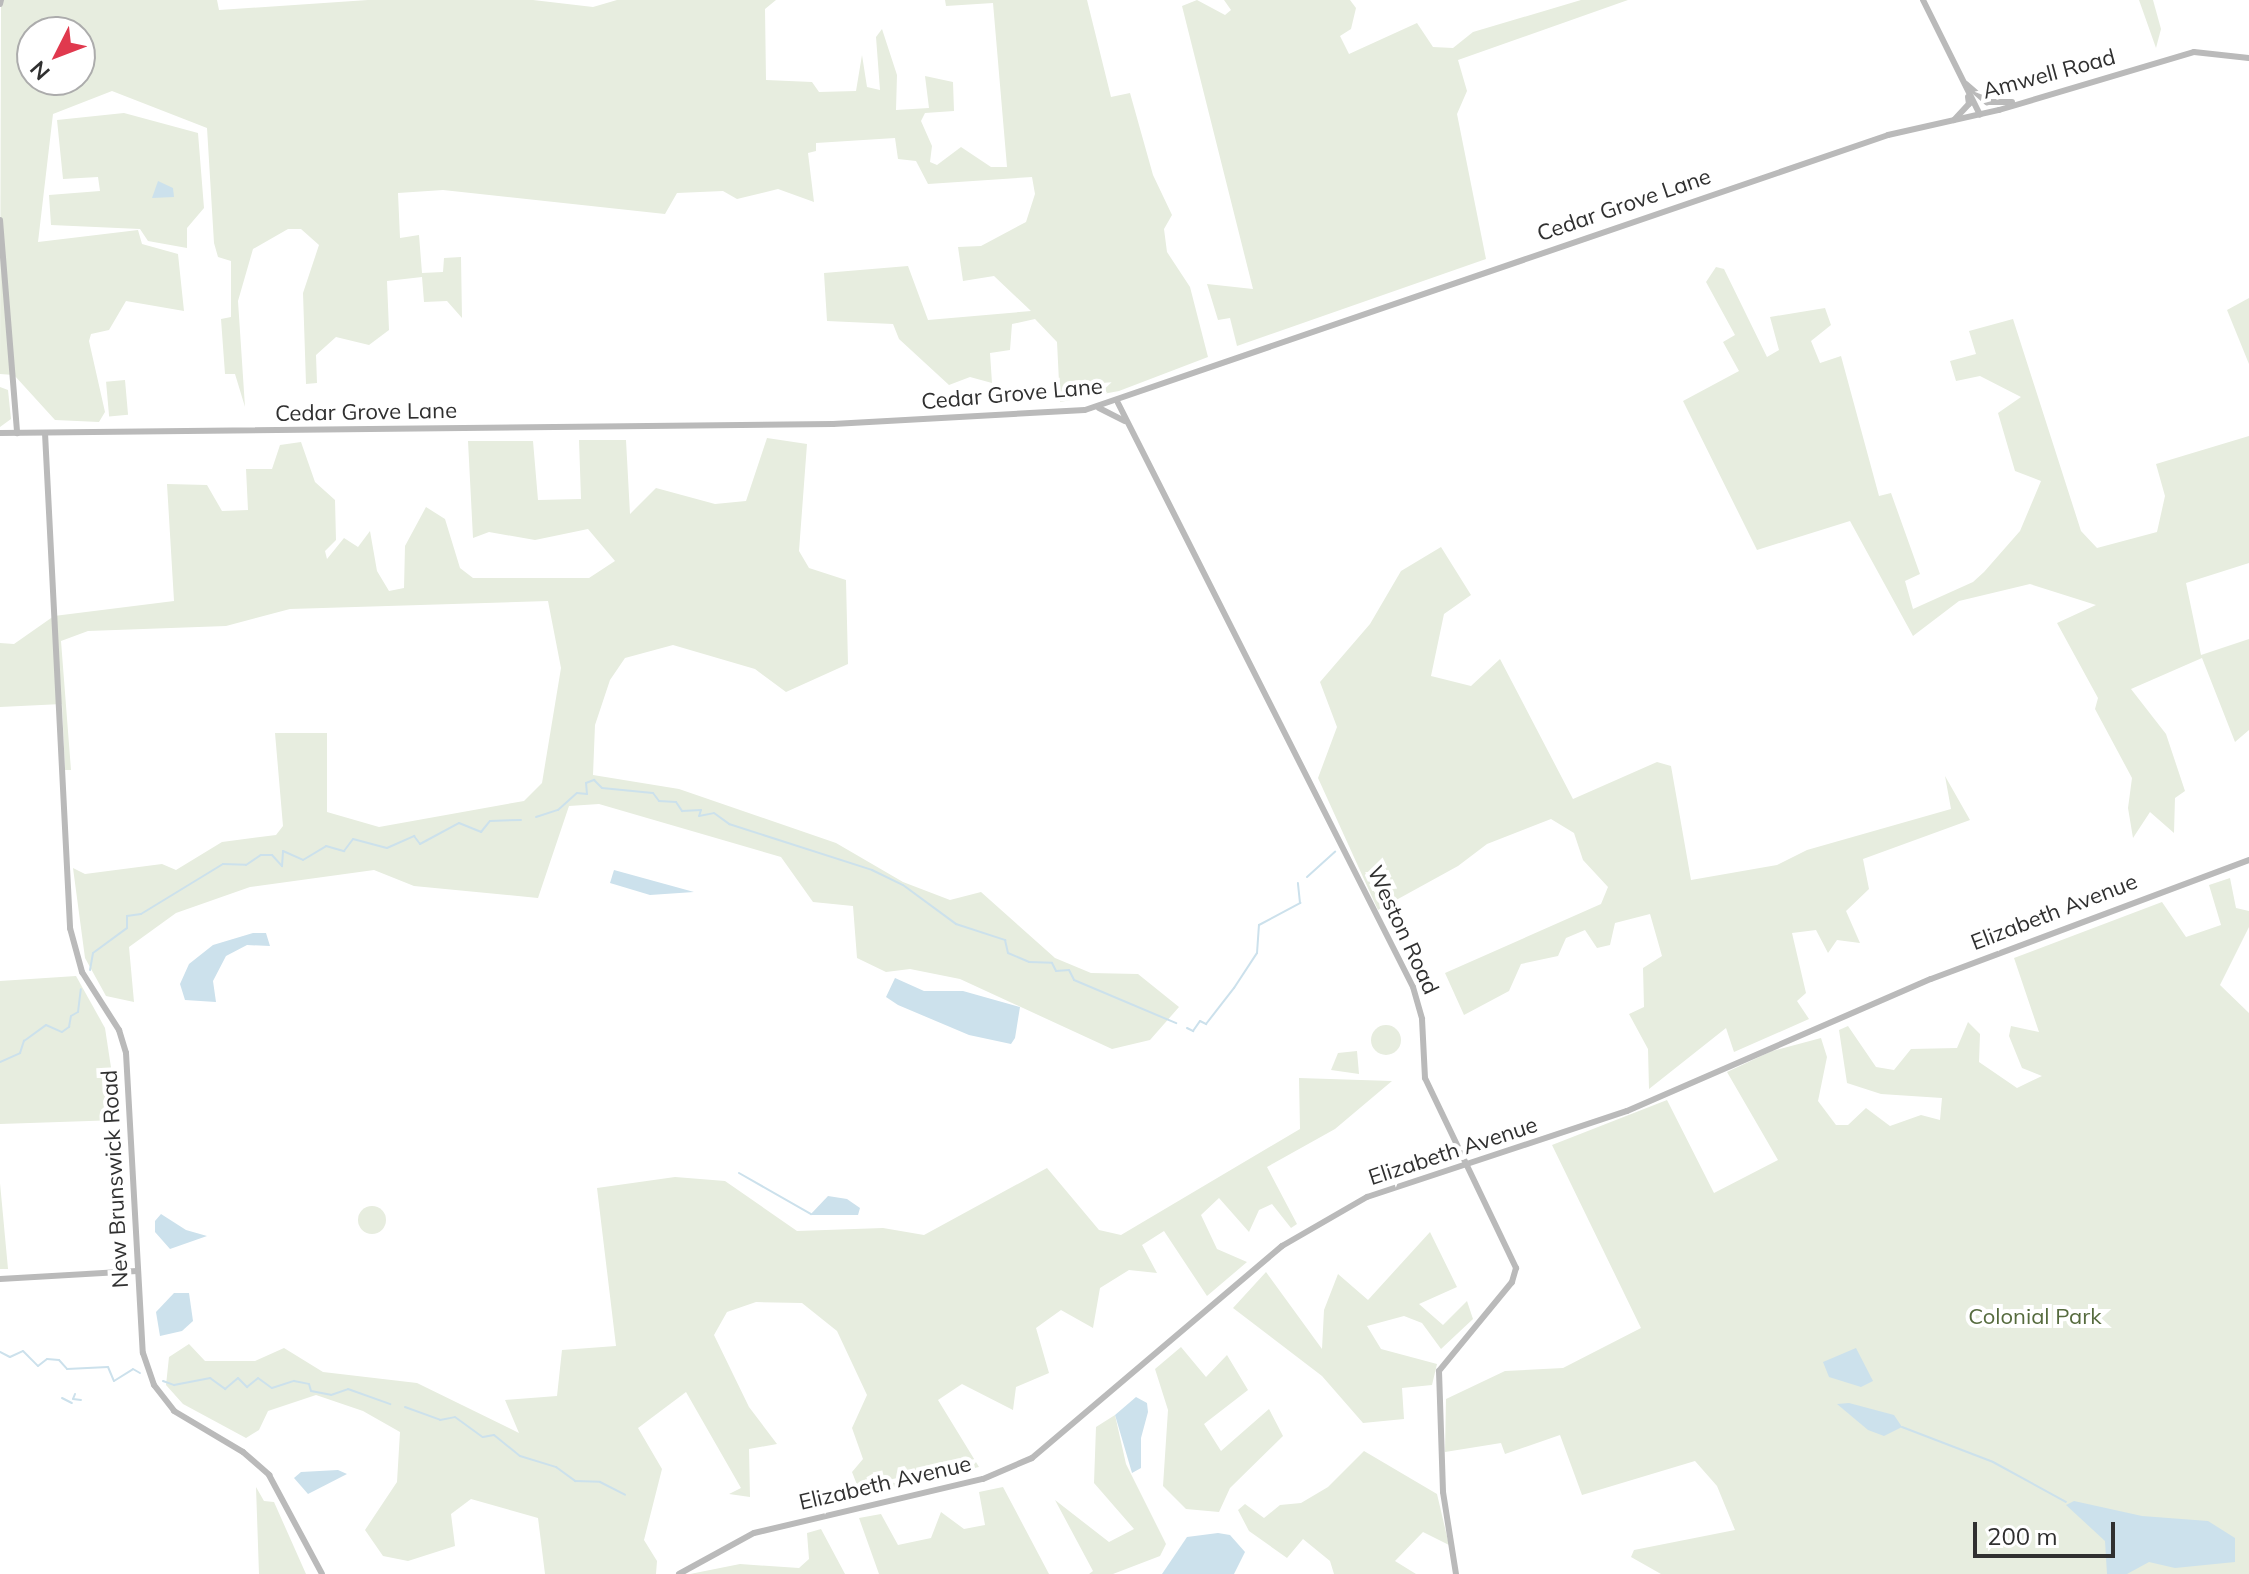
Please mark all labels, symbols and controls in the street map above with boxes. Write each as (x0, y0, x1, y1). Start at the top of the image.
north arrow (16, 16, 96, 96)
street label: Amwell Road (1980, 44, 2118, 104)
text: N (24, 55, 56, 86)
street label: Cedar Grove Lane (1534, 163, 1714, 247)
street label: Cedar Grove Lane (920, 373, 1104, 415)
street label: Cedar Grove Lane (275, 397, 457, 427)
street label: Weston Road (1362, 862, 1444, 998)
street label: Elizabeth Avenue (1967, 868, 2141, 956)
street label: New Brunswick Road (96, 1069, 134, 1289)
street label: Elizabeth Avenue (1365, 1111, 1541, 1191)
park label: Colonial Park (1968, 1304, 2102, 1330)
street label: Elizabeth Avenue (796, 1450, 974, 1516)
scale bar (1977, 1506, 2119, 1556)
text: 200 m (1987, 1521, 2058, 1551)

